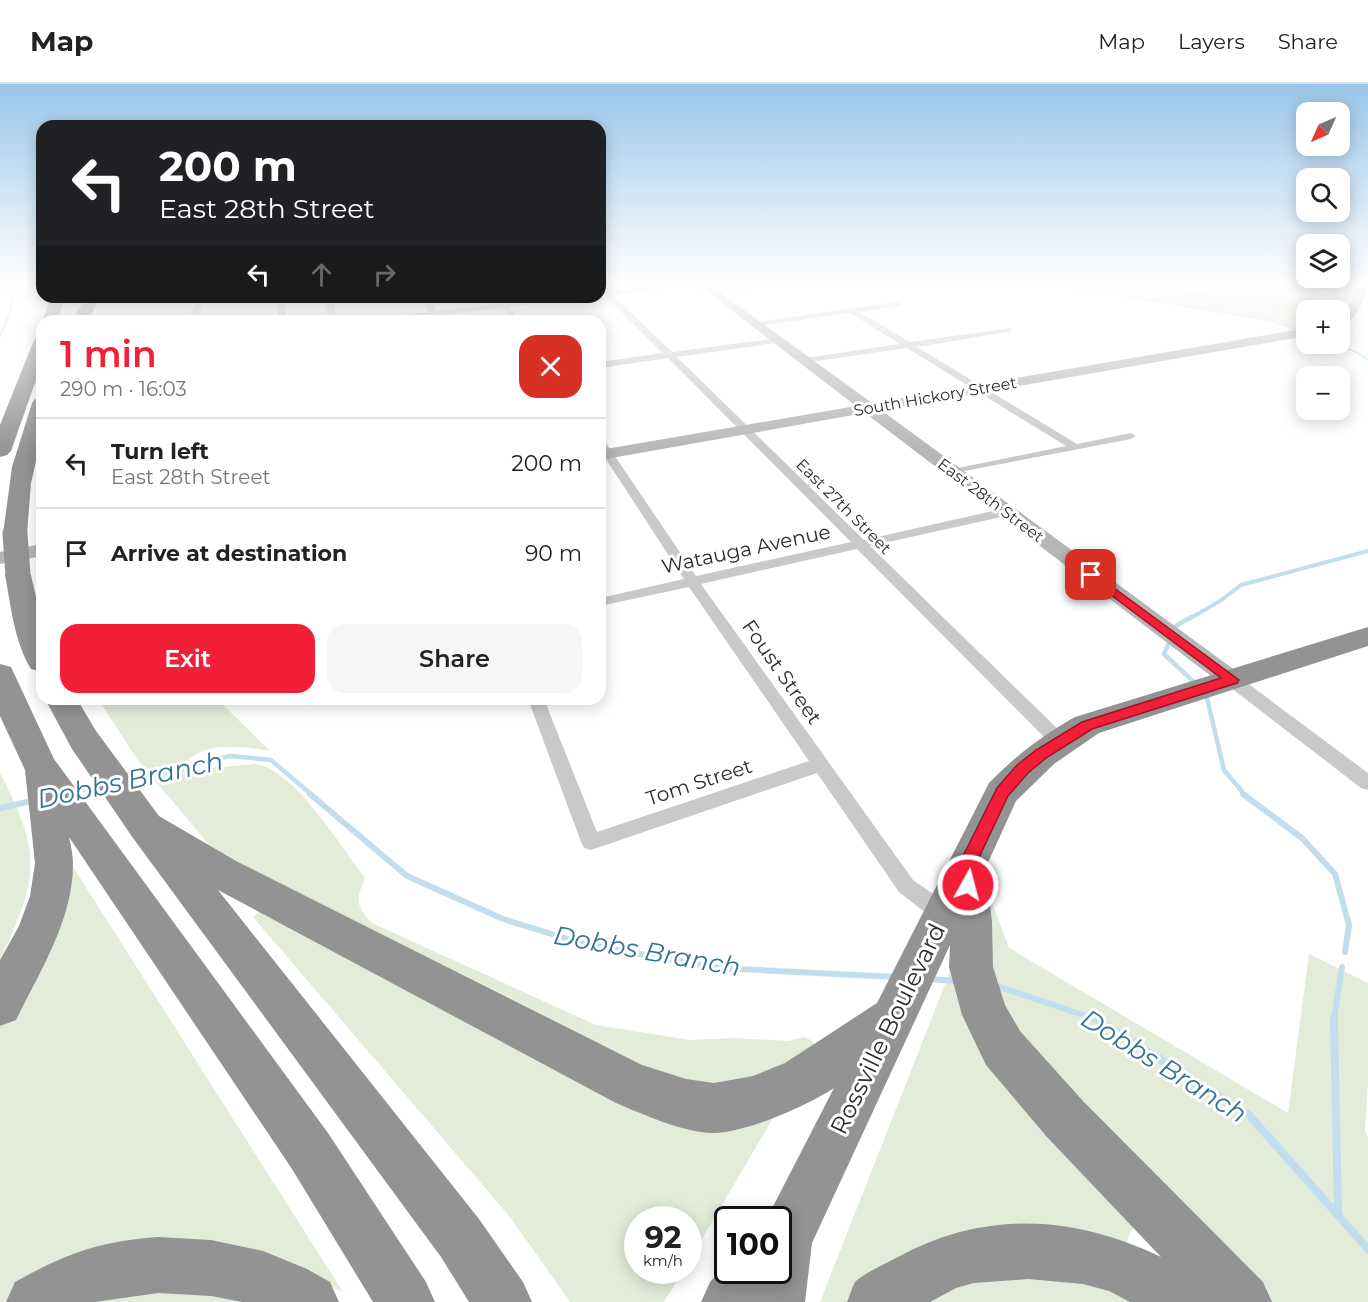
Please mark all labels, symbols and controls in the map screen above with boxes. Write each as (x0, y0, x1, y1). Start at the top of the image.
text: Map (30, 24, 93, 58)
text: Map (1098, 29, 1145, 54)
text: Layers (1178, 29, 1245, 54)
text: Share (1278, 29, 1338, 54)
north arrow (1296, 102, 1350, 156)
map controls (1296, 102, 1350, 420)
text: 200 m (159, 140, 297, 192)
icon: left (60, 144, 138, 222)
button: search (1296, 168, 1350, 222)
text: East 28th Street (159, 192, 374, 225)
button: layers (1296, 234, 1350, 288)
icon: left (242, 258, 275, 291)
icon: ahead (305, 258, 338, 291)
icon: right (368, 258, 401, 291)
button: + (1296, 300, 1350, 354)
text: 1 min (60, 332, 157, 376)
button: close (519, 335, 582, 398)
button: − (1296, 366, 1350, 420)
street label: South Hickory Street (852, 373, 1019, 420)
text: 290 m · 16:03 (60, 377, 187, 401)
text: Turn left (111, 438, 209, 465)
icon: left (60, 447, 93, 480)
text: 200 m (511, 450, 582, 477)
street label: East 28th Street (934, 454, 1048, 547)
street label: East 27th Street (792, 455, 895, 558)
text: East 28th Street (111, 465, 271, 489)
street label: Watauga Avenue (659, 519, 833, 579)
icon: arrive (60, 537, 93, 570)
text: Arrive at destination (111, 540, 347, 567)
text: 90 m (525, 540, 582, 567)
pin (1065, 549, 1116, 600)
icon: arrive (1074, 558, 1107, 591)
street label: Foust Street (737, 615, 827, 729)
button: Exit (60, 624, 315, 693)
button: Share (327, 624, 582, 693)
water label: Dobbs Branch (34, 745, 226, 815)
street label: Tom Street (643, 754, 755, 810)
position arrow (936, 853, 1000, 917)
water label: Dobbs Branch (551, 919, 743, 983)
street label: Rossville Boulevard (824, 919, 951, 1139)
water label: Dobbs Branch (1075, 1002, 1253, 1130)
speed limit sign: 100 (714, 1206, 792, 1284)
text: 92 (645, 1219, 681, 1256)
text: km/h (643, 1251, 683, 1270)

